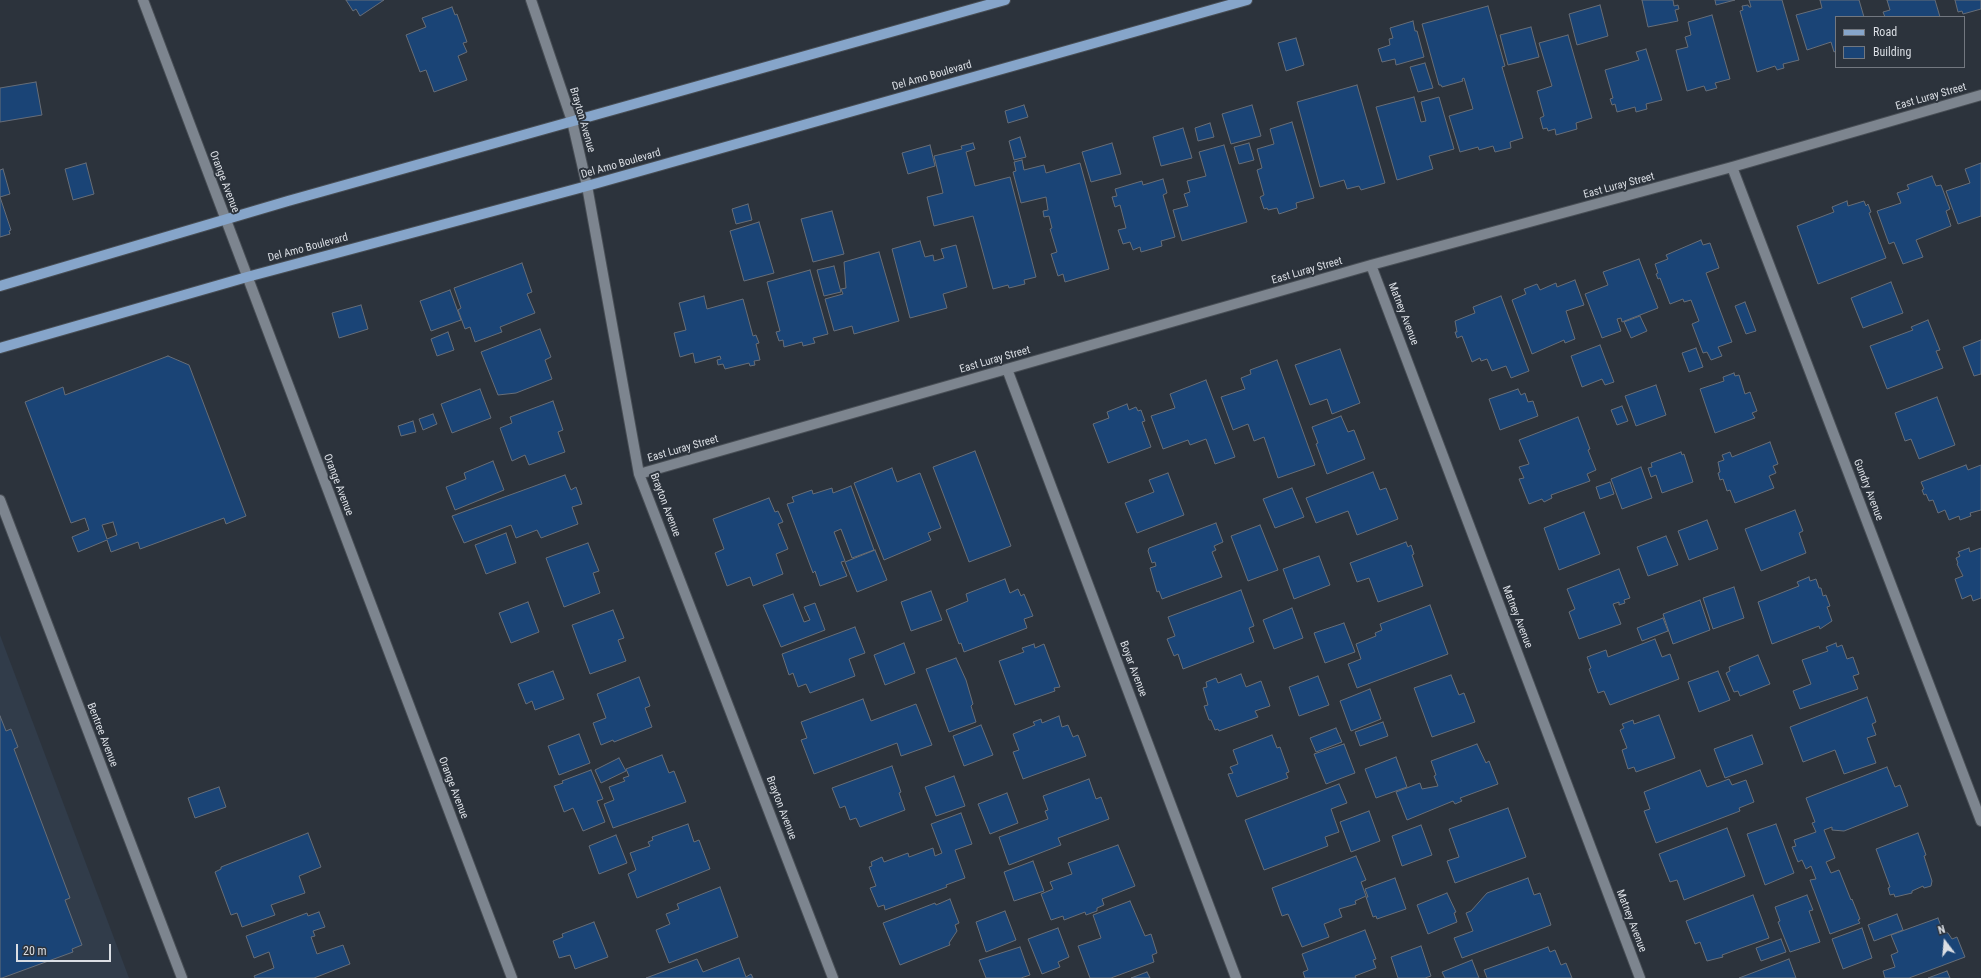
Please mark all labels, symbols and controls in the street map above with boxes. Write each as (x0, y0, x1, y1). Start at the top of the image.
legend (1835, 16, 1965, 68)
text: Road (1873, 25, 1897, 39)
text: Building (1873, 45, 1911, 59)
street label: Del Amo Boulevard (891, 58, 973, 94)
street label: East Luray Street (1894, 81, 1968, 113)
street label: Brayton Avenue (566, 86, 598, 154)
street label: Del Amo Boulevard (580, 146, 662, 182)
street label: Orange Avenue (206, 149, 242, 215)
street label: East Luray Street (1582, 170, 1656, 202)
street label: Del Amo Boulevard (267, 231, 349, 265)
street label: East Luray Street (1270, 255, 1344, 287)
street label: Matney Avenue (1385, 281, 1421, 347)
street label: East Luray Street (958, 344, 1032, 376)
street label: East Luray Street (646, 433, 720, 465)
street label: Orange Avenue (320, 452, 356, 518)
street label: Gundry Avenue (1850, 457, 1886, 523)
street label: Brayton Avenue (647, 471, 683, 539)
street label: Matney Avenue (1499, 584, 1535, 650)
street label: Boyar Avenue (1116, 639, 1150, 699)
street label: Bentree Avenue (84, 701, 120, 769)
street label: Orange Avenue (435, 755, 471, 821)
street label: Brayton Avenue (763, 774, 799, 842)
street label: Matney Avenue (1613, 888, 1649, 954)
north arrow (1925, 922, 1965, 962)
text: N (1937, 923, 1947, 937)
scale bar (18, 936, 113, 962)
text: 20 m (23, 944, 47, 958)

